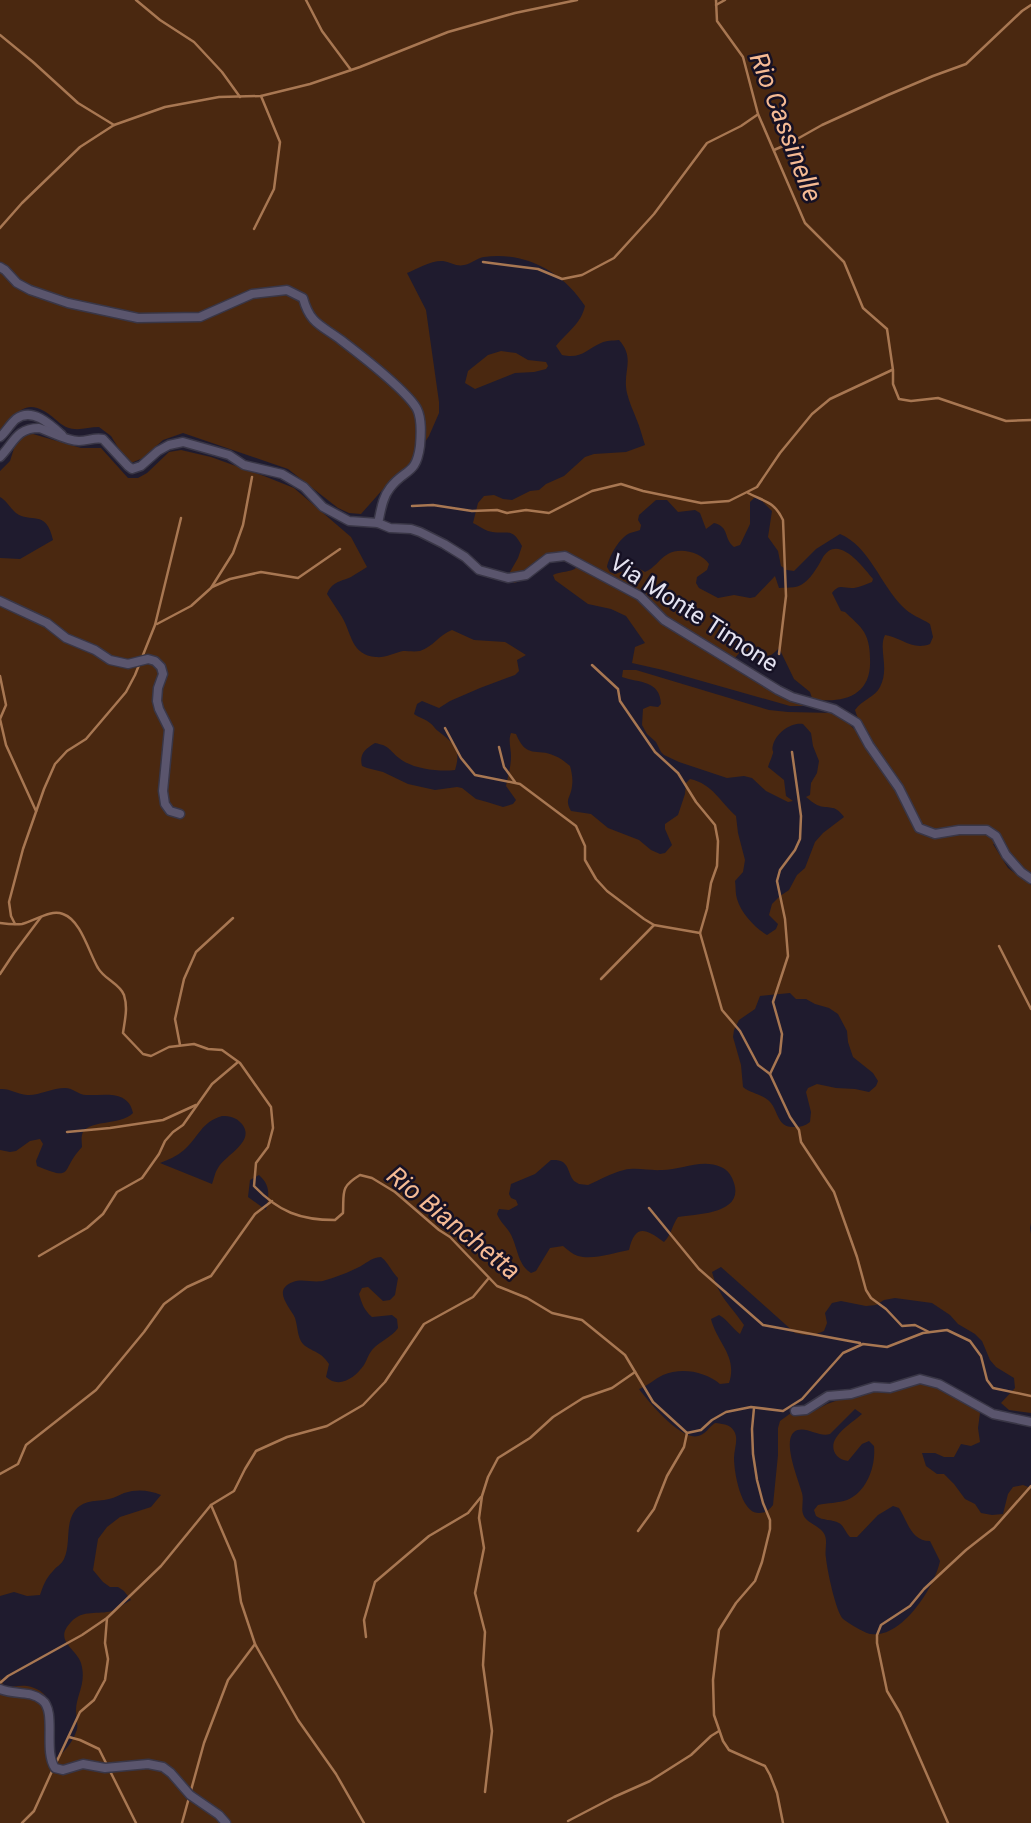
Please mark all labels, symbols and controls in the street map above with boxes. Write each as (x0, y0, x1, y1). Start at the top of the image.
water label: Rio Cassinelle (744, 48, 828, 206)
street label: Via Monte Timone (605, 548, 783, 678)
water label: Rio Bianchetta (381, 1160, 527, 1286)

